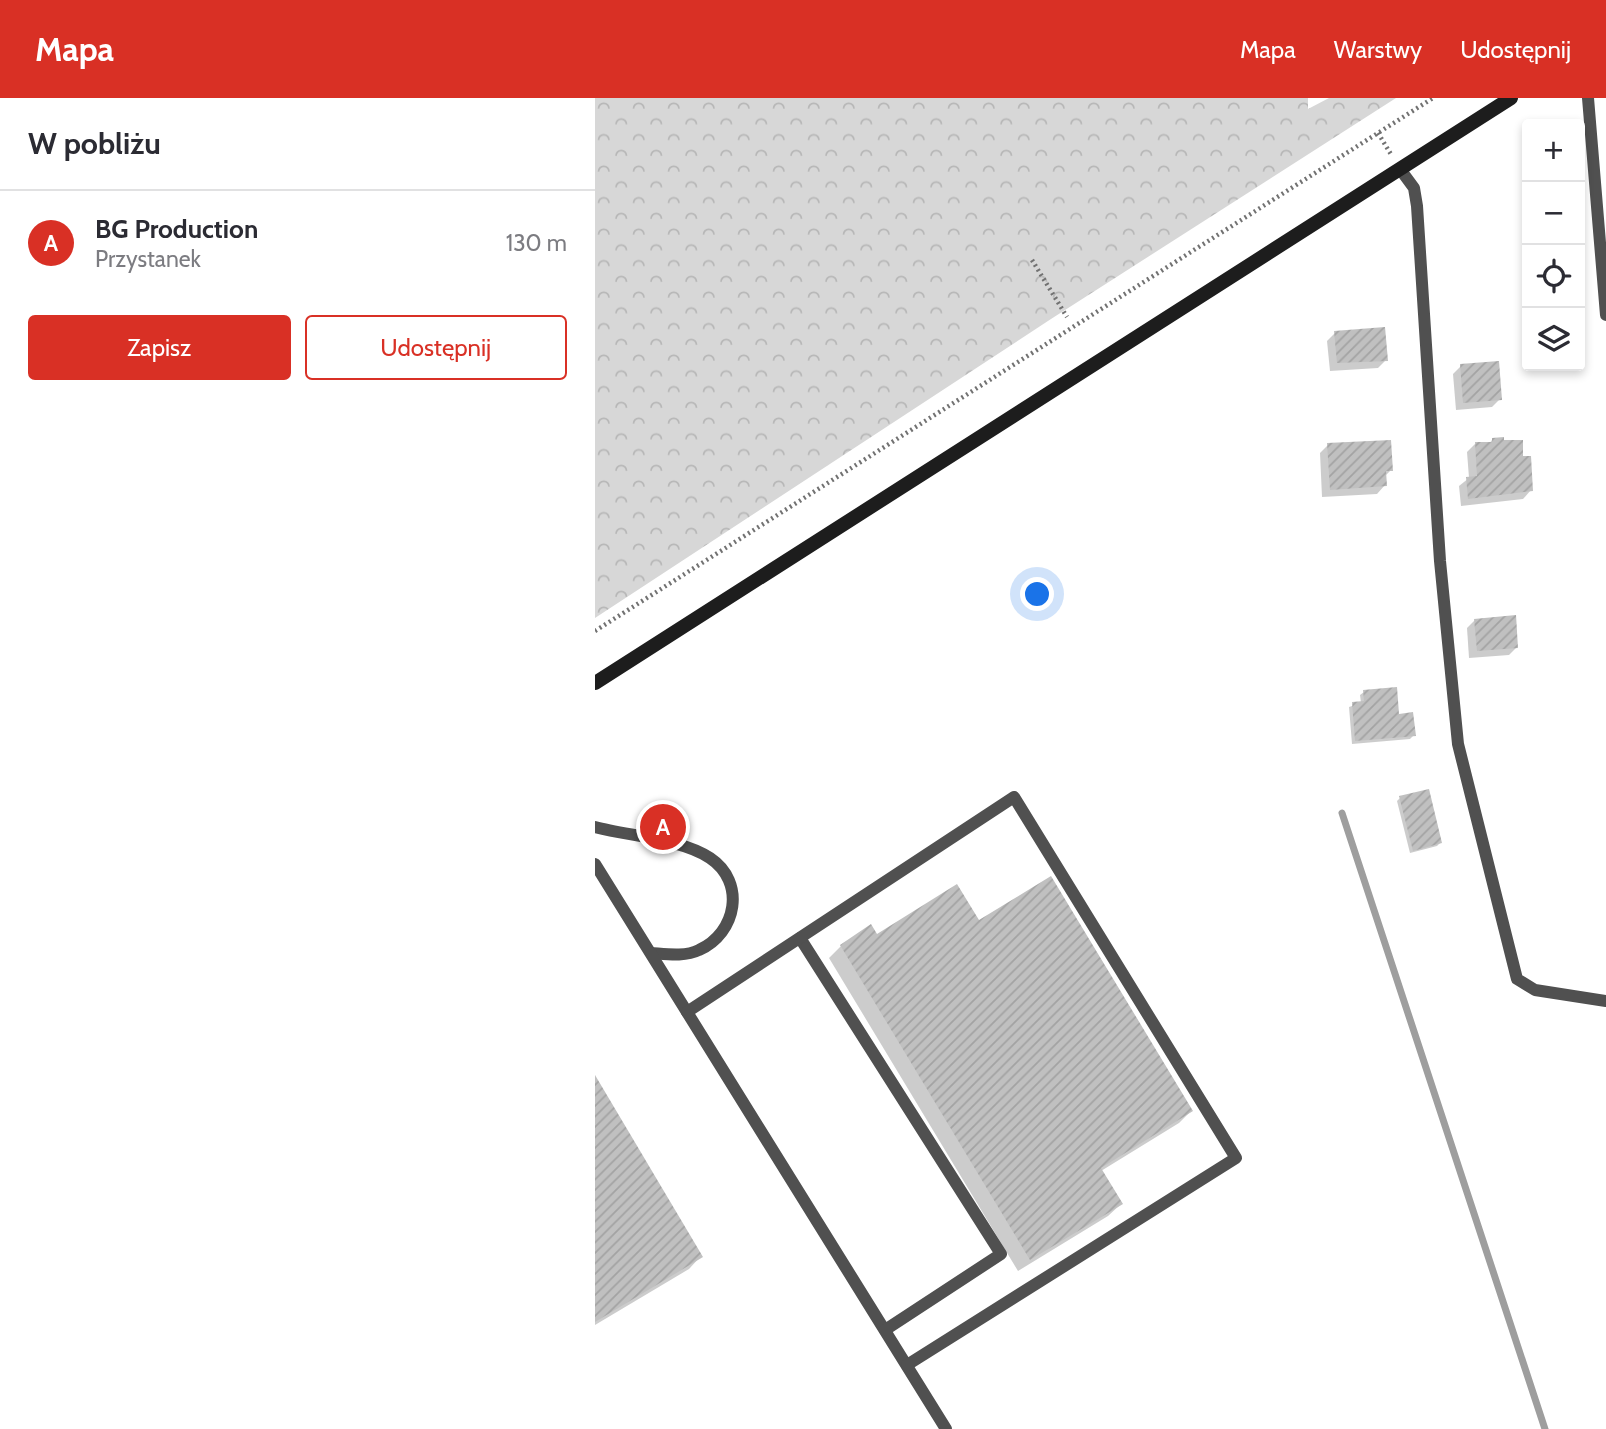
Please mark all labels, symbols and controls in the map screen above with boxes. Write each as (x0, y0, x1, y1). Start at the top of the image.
text: Mapa (35, 29, 114, 69)
text: Mapa (1240, 35, 1296, 64)
text: Warstwy (1334, 35, 1422, 64)
text: Udostępnij (1460, 35, 1571, 64)
map controls (1522, 119, 1585, 371)
button: + (1522, 119, 1585, 182)
text: W pobliżu (28, 125, 161, 162)
button: − (1522, 182, 1585, 245)
text: BG Production (95, 213, 258, 245)
text: A (44, 229, 58, 257)
text: 130 m (506, 229, 567, 257)
text: Przystanek (95, 245, 201, 273)
button: locate (1522, 245, 1585, 308)
button: layers (1522, 308, 1585, 371)
button: Zapisz (28, 315, 291, 380)
button: Udostępnij (305, 315, 567, 380)
your location (1020, 577, 1054, 611)
pin: A (640, 801, 686, 853)

